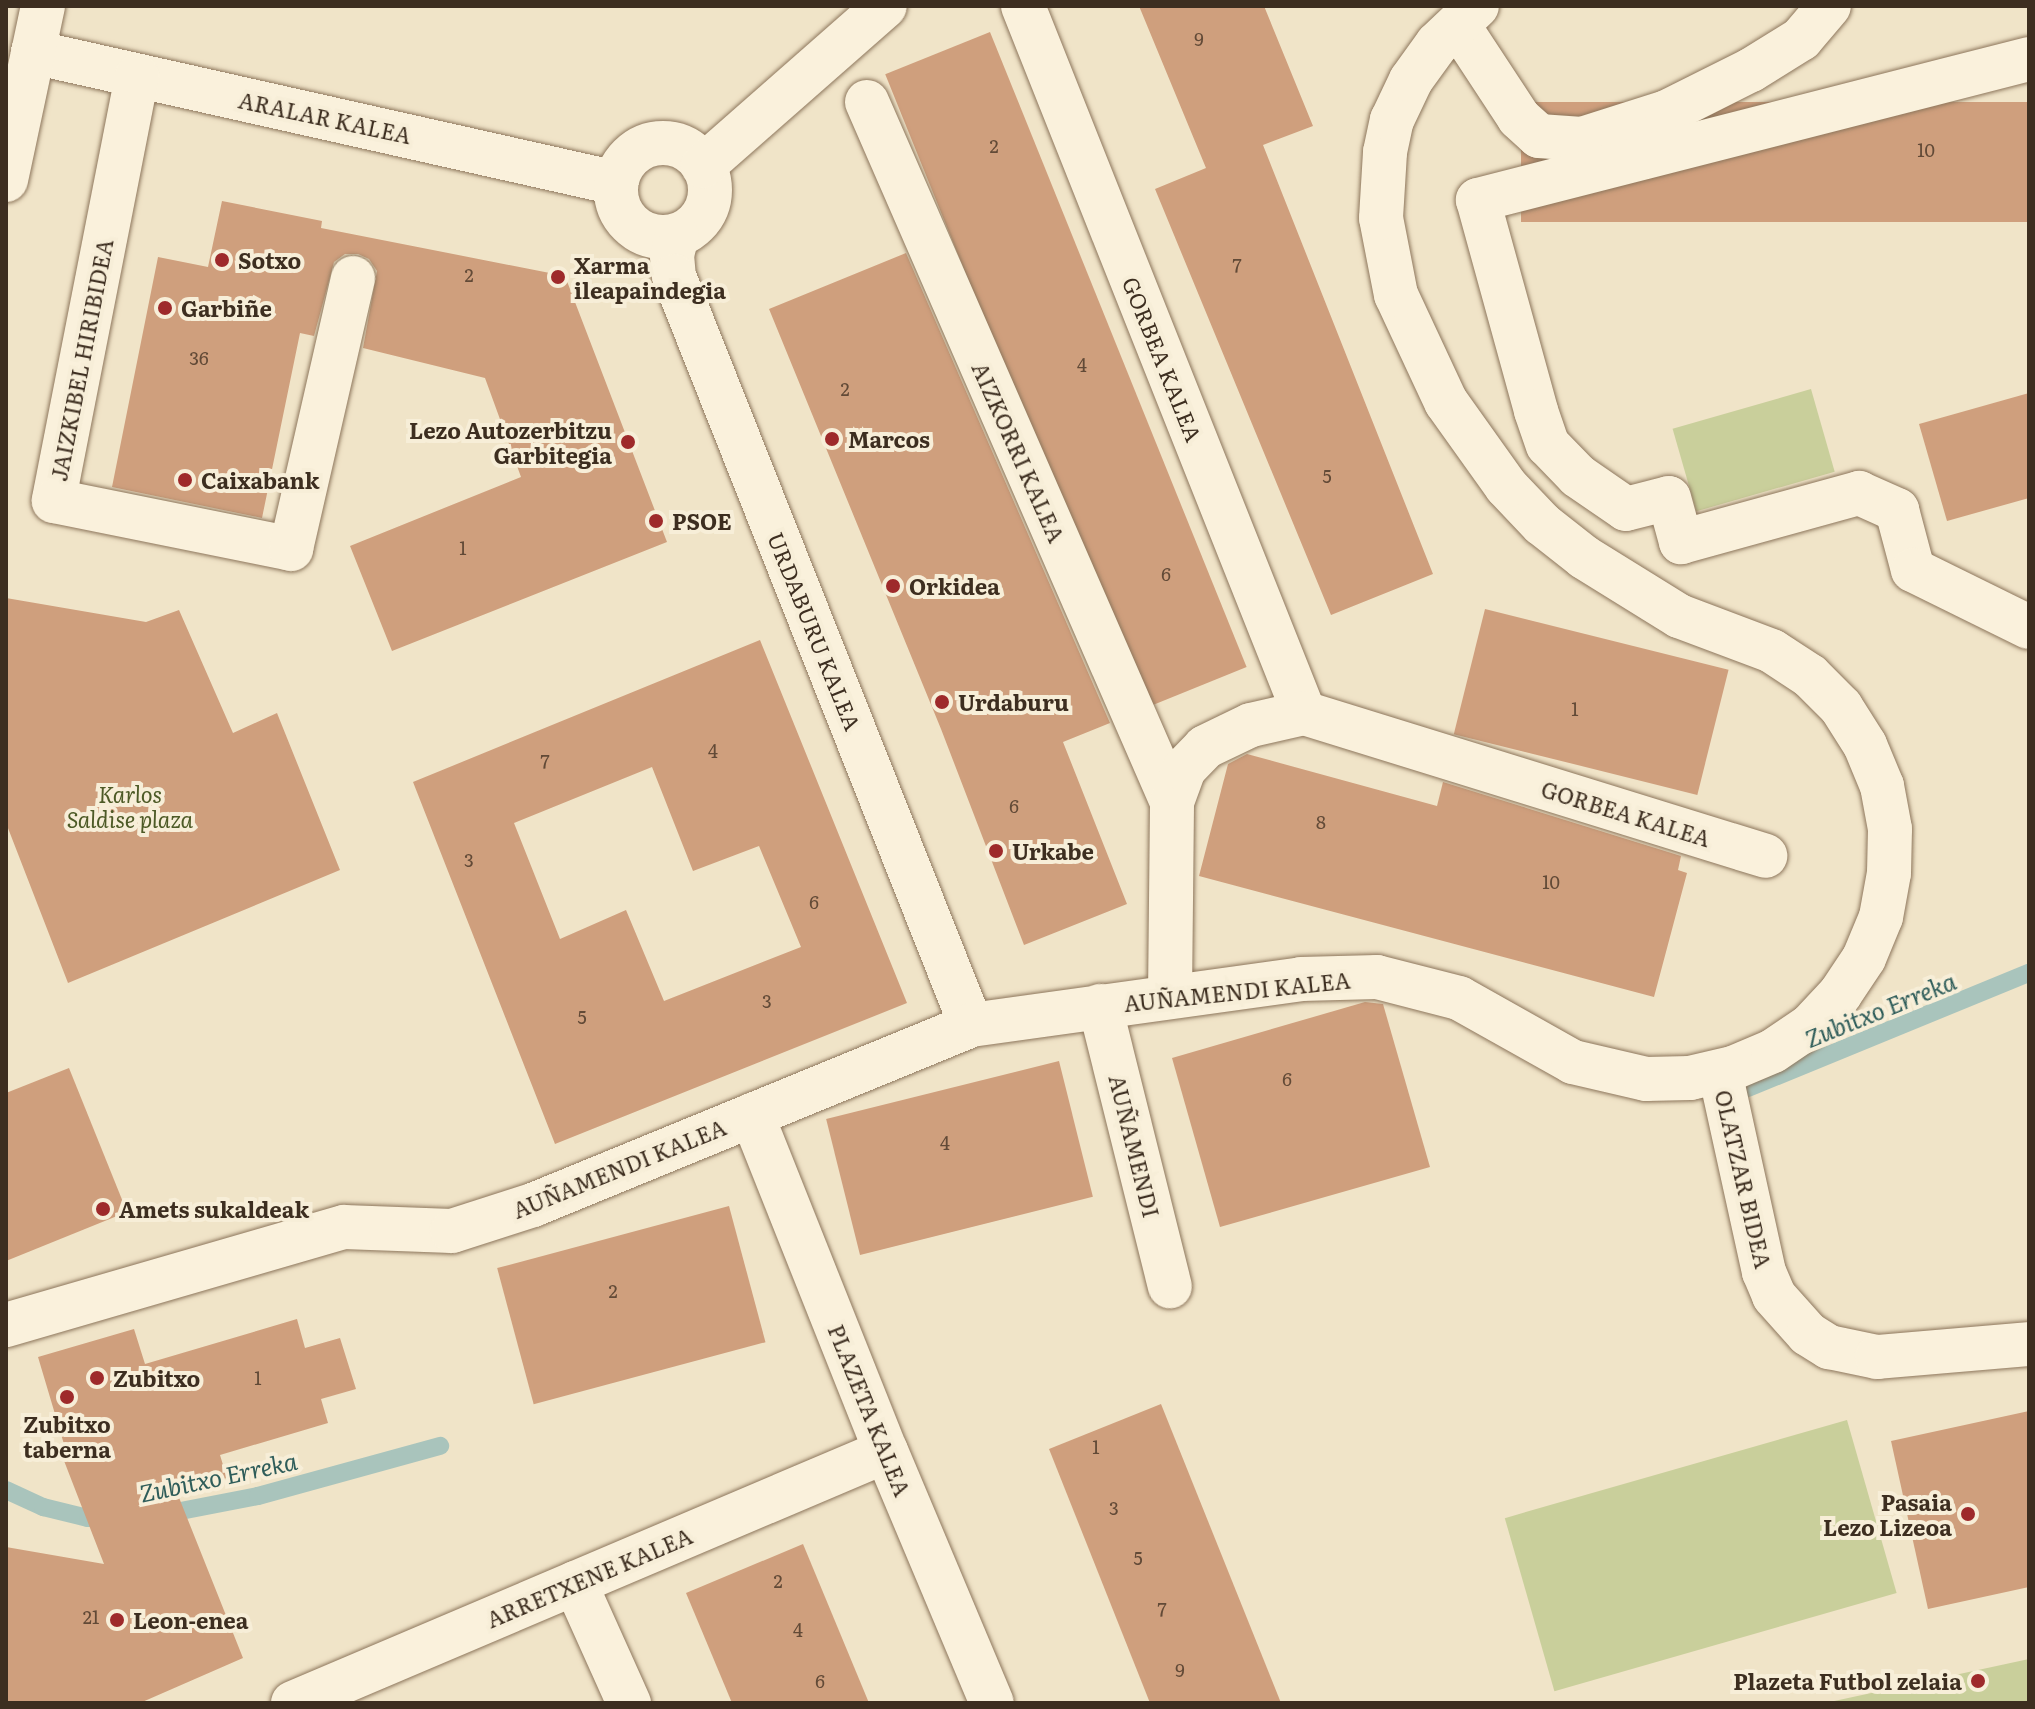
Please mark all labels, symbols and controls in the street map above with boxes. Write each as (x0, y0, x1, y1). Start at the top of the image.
house number: 9 (1194, 28, 1204, 50)
street label: ARALAR KALEA (236, 86, 414, 148)
house number: 2 (989, 135, 999, 157)
house number: 10 (1917, 139, 1935, 161)
street label: JAIZKIBEL HIRIBIDEA (45, 237, 117, 483)
place label: Sotxo (238, 247, 301, 273)
marker: Sotxo (213, 251, 231, 269)
place label: Xarma ileapaindegia (574, 251, 726, 302)
house number: 7 (1232, 254, 1242, 276)
house number: 2 (464, 264, 474, 286)
marker: Xarma ileapaindegia (549, 268, 567, 286)
street label: GORBEA KALEA (1118, 273, 1208, 445)
place label: Garbiñe (181, 295, 272, 321)
marker: Garbiñe (156, 299, 174, 317)
house number: 36 (189, 347, 209, 369)
house number: 4 (1077, 354, 1087, 376)
street label: AIZKORRI KALEA (967, 358, 1071, 546)
house number: 2 (840, 378, 850, 400)
place label: Lezo Autozerbitzu Garbitegia (409, 416, 612, 468)
place label: Marcos (848, 426, 930, 452)
marker: Marcos (823, 430, 841, 448)
marker: Lezo Autozerbitzu Garbitegia (619, 433, 637, 451)
house number: 5 (1322, 465, 1332, 487)
place label: Caixabank (201, 467, 320, 493)
marker: Caixabank (176, 471, 194, 489)
place label: PSOE (672, 508, 732, 534)
marker: PSOE (647, 512, 665, 530)
street label: URDABURU KALEA (763, 528, 867, 734)
house number: 1 (459, 537, 467, 559)
house number: 6 (1161, 563, 1171, 585)
place label: Orkidea (909, 573, 1000, 599)
marker: Orkidea (884, 577, 902, 595)
place label: Urdaburu (958, 689, 1069, 715)
marker: Urdaburu (933, 693, 951, 711)
house number: 1 (1571, 698, 1579, 720)
house number: 4 (708, 740, 718, 762)
house number: 7 (540, 750, 550, 772)
street label: GORBEA KALEA (1538, 775, 1714, 851)
park label: Karlos Saldise plaza (67, 780, 193, 832)
house number: 6 (1009, 795, 1019, 817)
house number: 8 (1316, 811, 1326, 833)
place label: Urkabe (1012, 838, 1094, 864)
marker: Urkabe (987, 842, 1005, 860)
house number: 3 (464, 849, 474, 871)
house number: 10 (1542, 871, 1560, 893)
house number: 6 (809, 891, 819, 913)
street label: AUÑAMENDI KALEA (1122, 966, 1352, 1016)
water label: Zubitxo Erreka (1800, 966, 1960, 1052)
house number: 3 (762, 990, 772, 1012)
house number: 5 (577, 1006, 587, 1028)
house number: 6 (1282, 1068, 1292, 1090)
street label: AUÑAMENDI (1104, 1072, 1166, 1220)
street label: OLATZAR BIDEA (1711, 1087, 1777, 1271)
street label: AUÑAMENDI KALEA (509, 1113, 729, 1223)
house number: 4 (940, 1132, 950, 1154)
place label: Amets sukaldeak (119, 1196, 309, 1222)
marker: Amets sukaldeak (94, 1200, 112, 1218)
house number: 2 (608, 1280, 618, 1302)
street label: PLAZETA KALEA (824, 1320, 916, 1500)
place label: Zubitxo (113, 1365, 200, 1391)
house number: 1 (254, 1367, 262, 1389)
marker: Zubitxo (88, 1369, 106, 1387)
marker: Zubitxo taberna (58, 1388, 76, 1406)
place label: Zubitxo taberna (23, 1410, 111, 1462)
house number: 1 (1092, 1436, 1100, 1458)
water label: Zubitxo Erreka (136, 1445, 300, 1507)
place label: Pasaia Lezo Lizeoa (1823, 1488, 1952, 1540)
house number: 3 (1109, 1497, 1119, 1519)
marker: Pasaia Lezo Lizeoa (1959, 1505, 1977, 1523)
street label: ARRETXENE KALEA (482, 1522, 696, 1632)
house number: 5 (1133, 1547, 1143, 1569)
house number: 2 (773, 1570, 783, 1592)
house number: 7 (1157, 1598, 1167, 1620)
house number: 21 (83, 1606, 99, 1628)
place label: Leon-enea (133, 1607, 249, 1633)
marker: Leon-enea (108, 1611, 126, 1629)
house number: 4 (793, 1619, 803, 1641)
house number: 9 (1175, 1659, 1185, 1681)
place label: Plazeta Futbol zelaia (1733, 1668, 1962, 1694)
house number: 6 (815, 1670, 825, 1692)
marker: Plazeta Futbol zelaia (1969, 1672, 1987, 1690)

